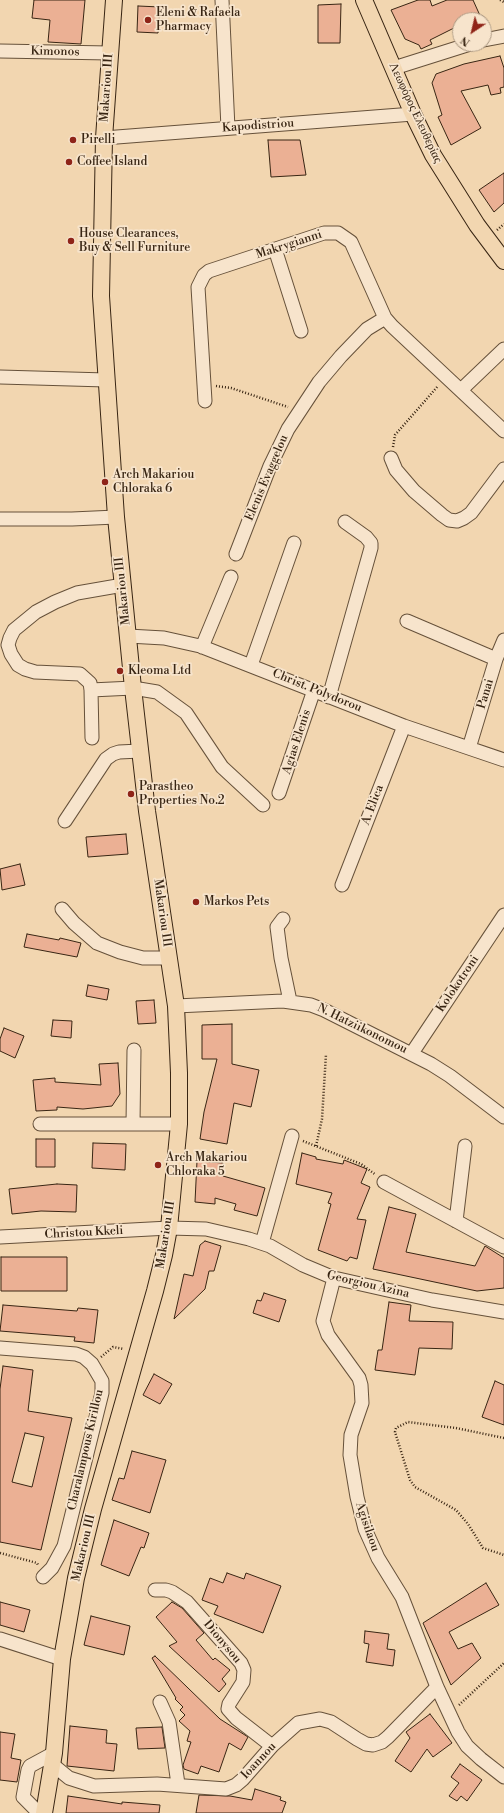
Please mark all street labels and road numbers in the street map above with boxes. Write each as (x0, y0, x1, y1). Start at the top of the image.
street label: Kimonos (30, 44, 80, 60)
street label: Makariou III (97, 53, 117, 123)
street label: Λεωφόρος Ελευθερίας (385, 61, 445, 165)
street label: Kapodistriou (221, 116, 295, 136)
street label: Makrygianni (254, 228, 324, 262)
street label: Elenis Evaggelou (242, 433, 292, 523)
street label: Makariou III (112, 556, 134, 626)
street label: Christ. Polydorou (270, 667, 364, 715)
street label: Panai (475, 677, 497, 711)
street label: Agias Elenis (280, 708, 314, 776)
street label: A. Elica (359, 783, 387, 827)
street label: Makariou III (150, 878, 174, 948)
street label: Kolokotroni (434, 953, 482, 1015)
street label: N. Hatziikonomou (314, 1001, 410, 1057)
street label: Makariou III (154, 1200, 178, 1270)
street label: Christou Kkeli (44, 1224, 124, 1242)
street label: Georgiou Azina (325, 1269, 411, 1301)
street label: Charalampous Kirillou (65, 1388, 107, 1512)
street label: Agisilaou (352, 1500, 382, 1554)
street label: Makariou III (69, 1513, 99, 1583)
street label: Dionysou (200, 1618, 244, 1666)
street label: Ioannou (238, 1740, 280, 1782)

